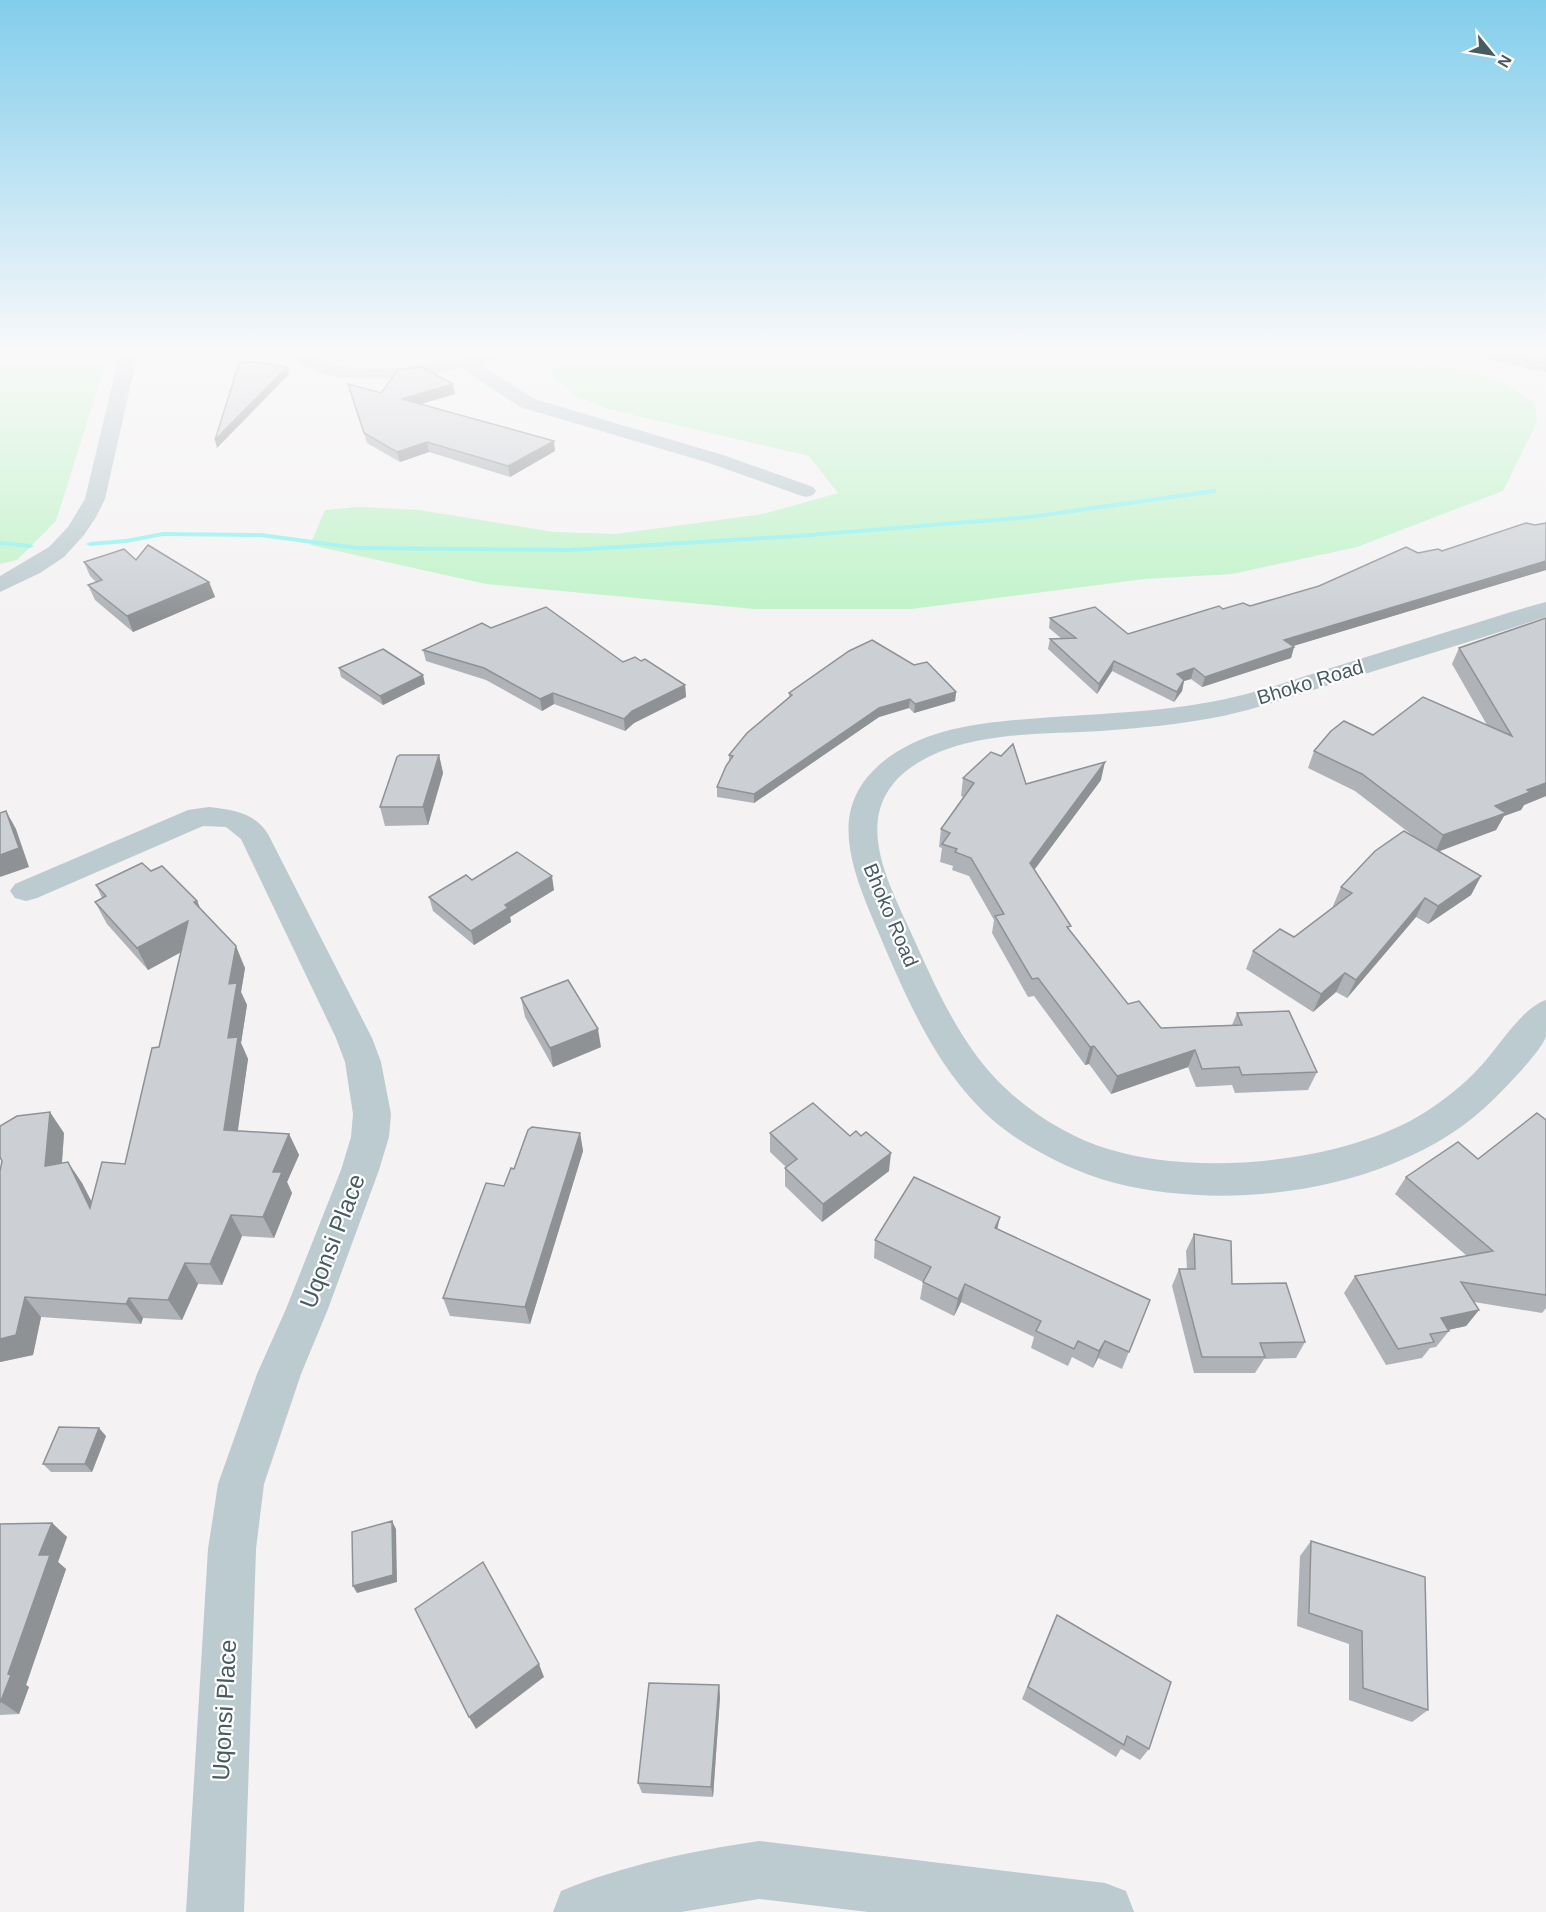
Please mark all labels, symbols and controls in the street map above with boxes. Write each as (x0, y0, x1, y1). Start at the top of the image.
north arrow (1462, 24, 1522, 84)
text: N (1494, 52, 1515, 71)
street label: Bhoko Road (1254, 655, 1366, 709)
street label: Bhoko Road (859, 860, 923, 970)
street label: Uqonsi Place (294, 1170, 370, 1312)
street label: Uqonsi Place (207, 1639, 241, 1781)

